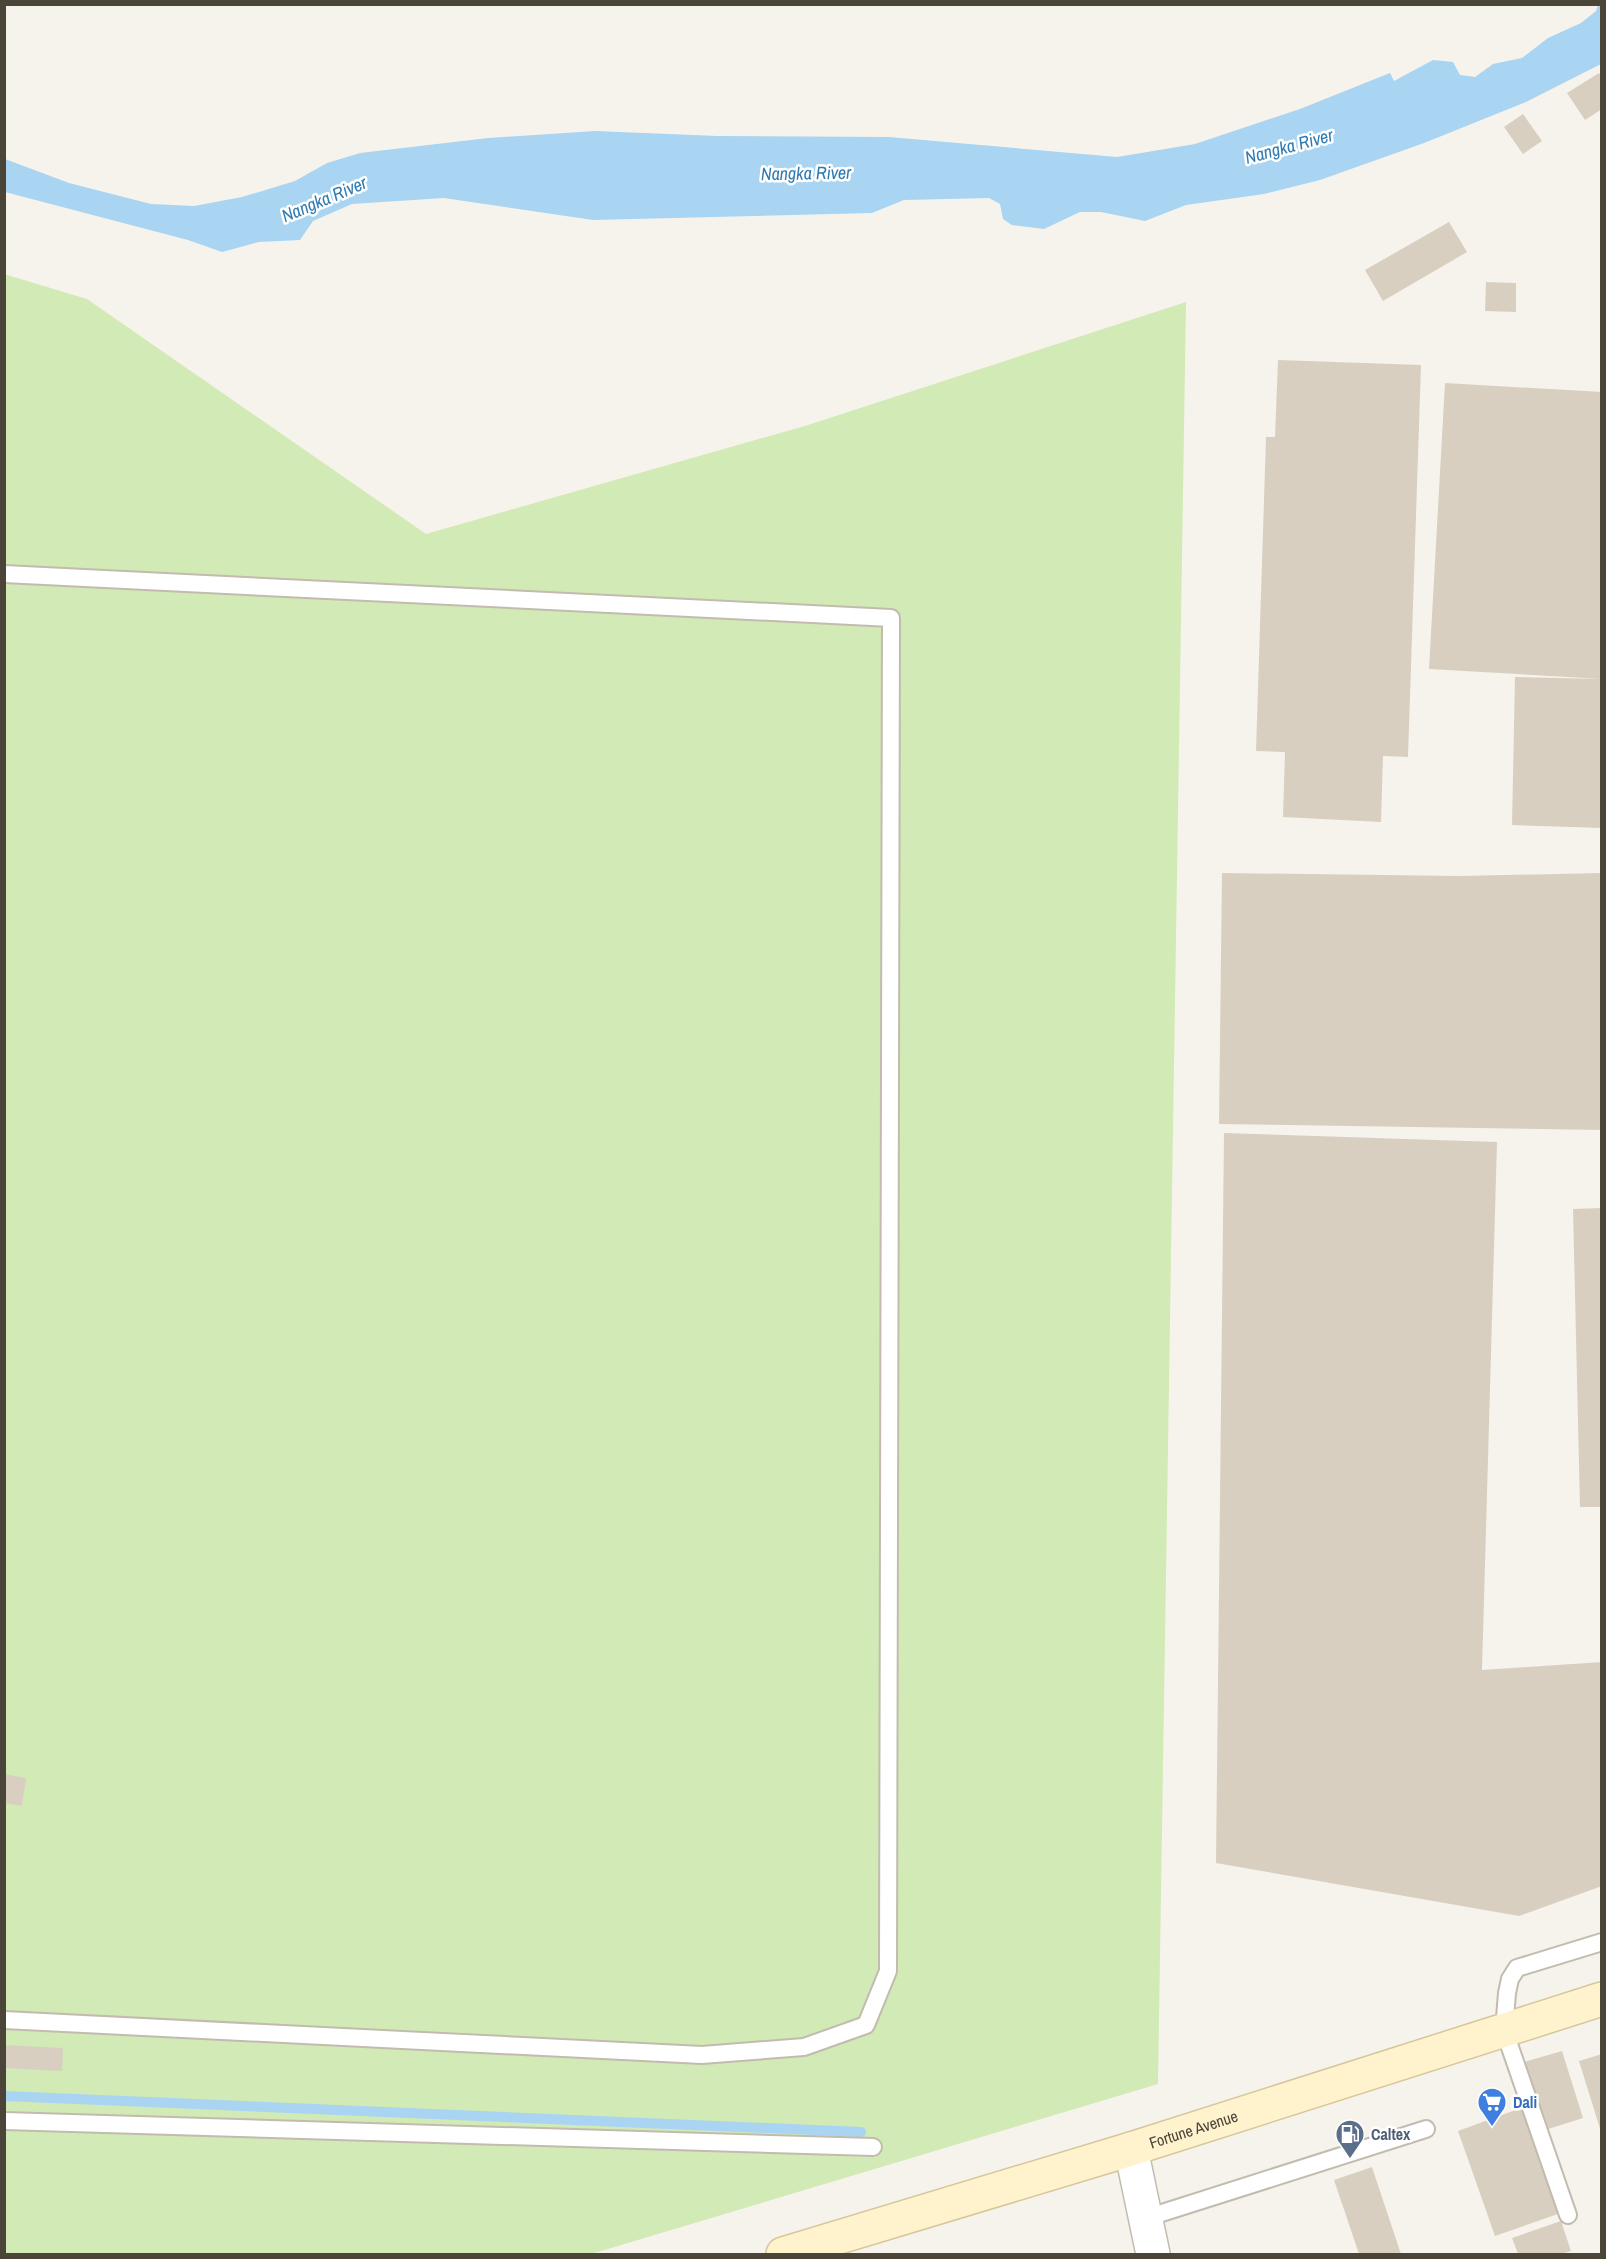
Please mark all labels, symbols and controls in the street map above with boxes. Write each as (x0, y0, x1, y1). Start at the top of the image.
water label: Nangka River (1242, 122, 1337, 170)
water label: Nangka River (761, 160, 852, 186)
water label: Nangka River (278, 169, 371, 228)
supermarket icon: Dali (1476, 2086, 1508, 2128)
place label: Dali (1513, 2091, 1537, 2113)
street label: Fortune Avenue (1146, 2105, 1241, 2154)
fuel station icon: Caltex (1334, 2118, 1366, 2160)
place label: Caltex (1371, 2123, 1411, 2145)

